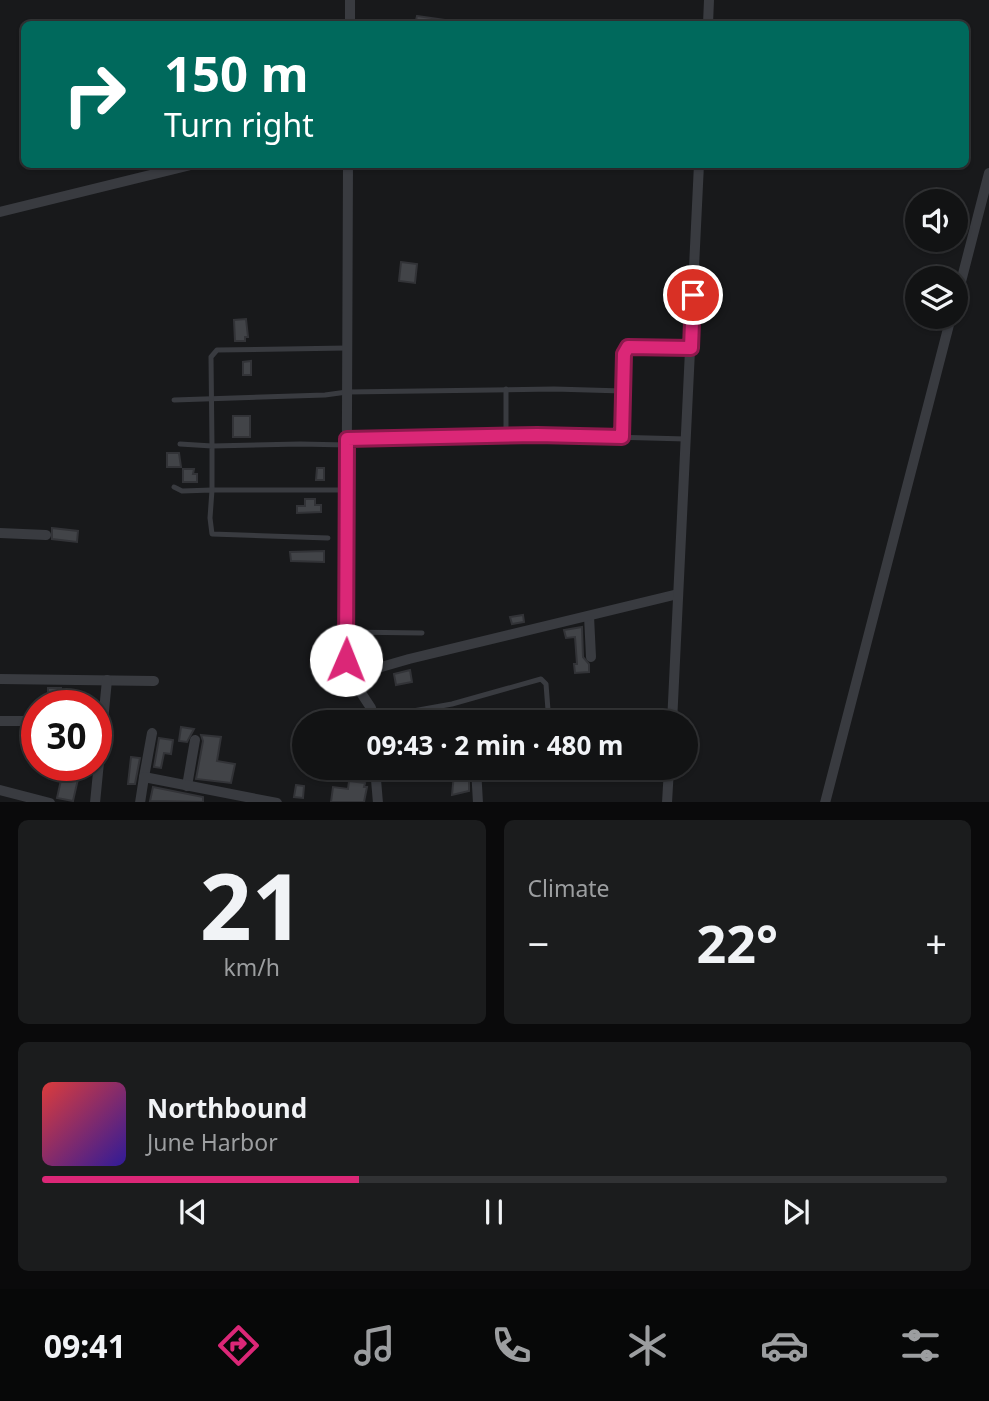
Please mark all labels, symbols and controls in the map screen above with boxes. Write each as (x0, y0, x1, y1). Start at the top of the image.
text: 150 m (164, 40, 309, 106)
icon: right (49, 49, 140, 140)
text: Turn right (164, 103, 314, 146)
map controls (905, 189, 968, 329)
button: sound (905, 189, 968, 252)
pin (663, 265, 723, 325)
button: layers (905, 266, 968, 329)
icon: arrive (674, 276, 712, 314)
position arrow (309, 623, 383, 697)
speed limit sign: 30 (21, 690, 112, 781)
text: 09:43 · 2 min · 480 m (367, 727, 623, 763)
text: 21 (200, 843, 304, 967)
text: Climate (528, 872, 610, 904)
text: 22° (696, 907, 778, 978)
text: − (528, 917, 549, 969)
text: + (925, 917, 947, 969)
text: km/h (223, 951, 280, 983)
text: Northbound (147, 1090, 307, 1126)
text: June Harbor (147, 1126, 278, 1158)
icon: previous (174, 1193, 212, 1231)
icon: pause (475, 1193, 513, 1231)
icon: next (777, 1193, 815, 1231)
icon: directions (214, 1321, 263, 1370)
icon: music (350, 1321, 399, 1370)
icon: phone (487, 1321, 536, 1370)
icon: climate (623, 1321, 672, 1370)
icon: car (760, 1321, 809, 1370)
icon: filters (896, 1321, 945, 1370)
text: 09:41 (44, 1324, 126, 1367)

